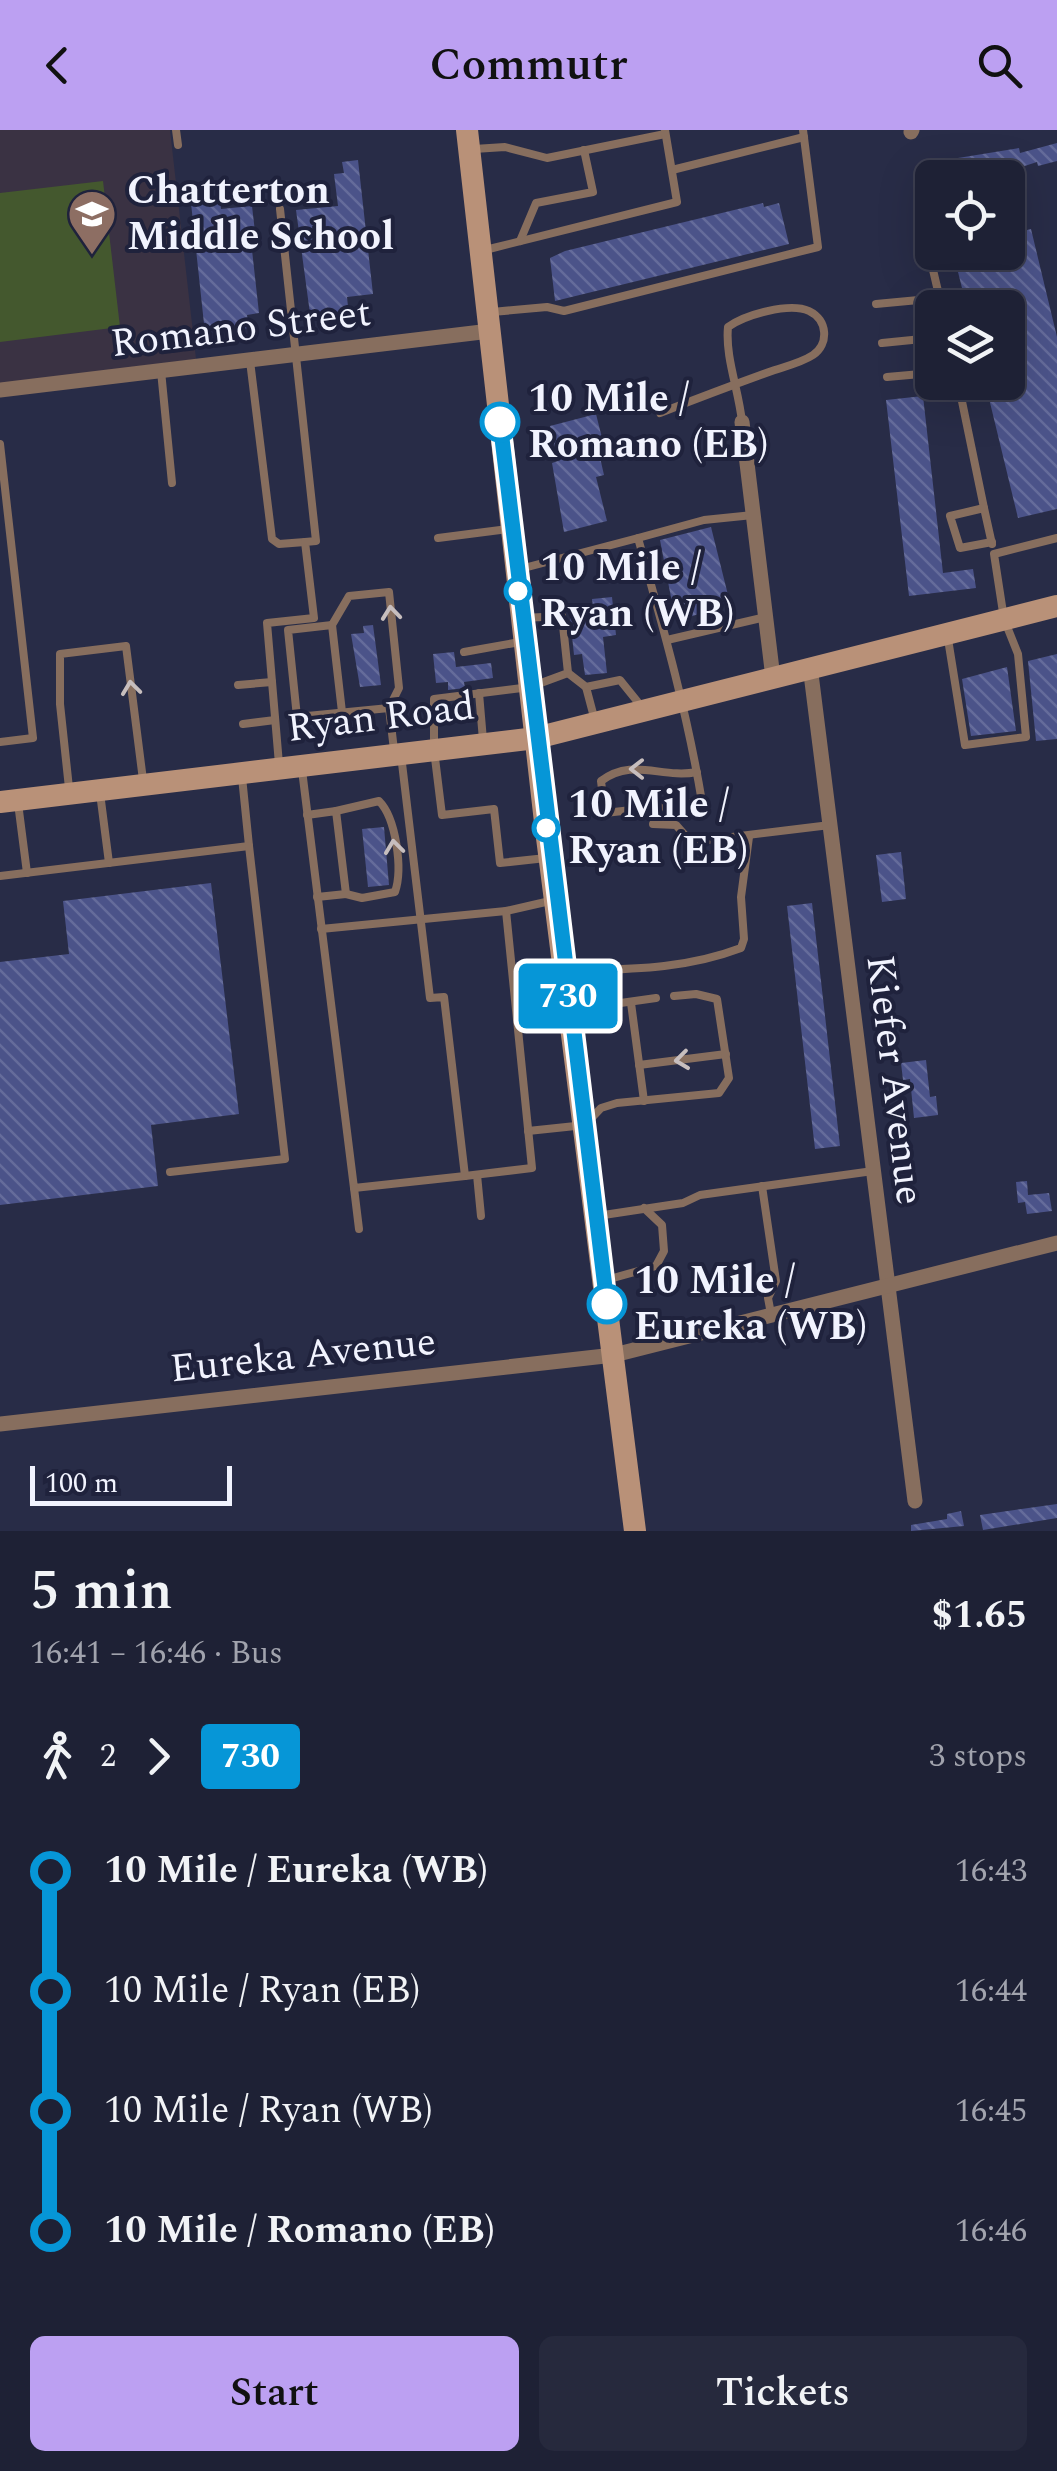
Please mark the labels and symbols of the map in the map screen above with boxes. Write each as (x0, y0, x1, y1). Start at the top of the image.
place label: Chatterton Middle School (127, 161, 394, 268)
school or university icon: Chatterton Middle School (66, 188, 118, 256)
street label: Romano Street (107, 283, 375, 375)
place label: 10 Mile / Romano (EB) (528, 369, 768, 476)
marker: 10 Mile / Romano (EB) (481, 403, 519, 441)
place label: 10 Mile / Ryan (WB) (540, 538, 734, 645)
marker: 10 Mile / Ryan (WB) (505, 578, 531, 604)
one-way arrow (381, 604, 402, 620)
street label: Ryan Road (284, 676, 478, 760)
one-way arrow (121, 680, 142, 696)
one-way arrow (629, 758, 644, 780)
place label: 10 Mile / Ryan (EB) (568, 775, 748, 882)
marker: 10 Mile / Ryan (EB) (533, 815, 559, 841)
one-way arrow (384, 839, 405, 855)
street label: Kiefer Avenue (848, 952, 940, 1208)
line badge: 730 (510, 964, 626, 1028)
one-way arrow (674, 1048, 691, 1069)
place label: 10 Mile / Eureka (WB) (634, 1251, 867, 1358)
marker: 10 Mile / Eureka (WB) (588, 1285, 626, 1323)
street label: Eureka Avenue (167, 1312, 439, 1400)
scale bar (30, 1461, 232, 1506)

